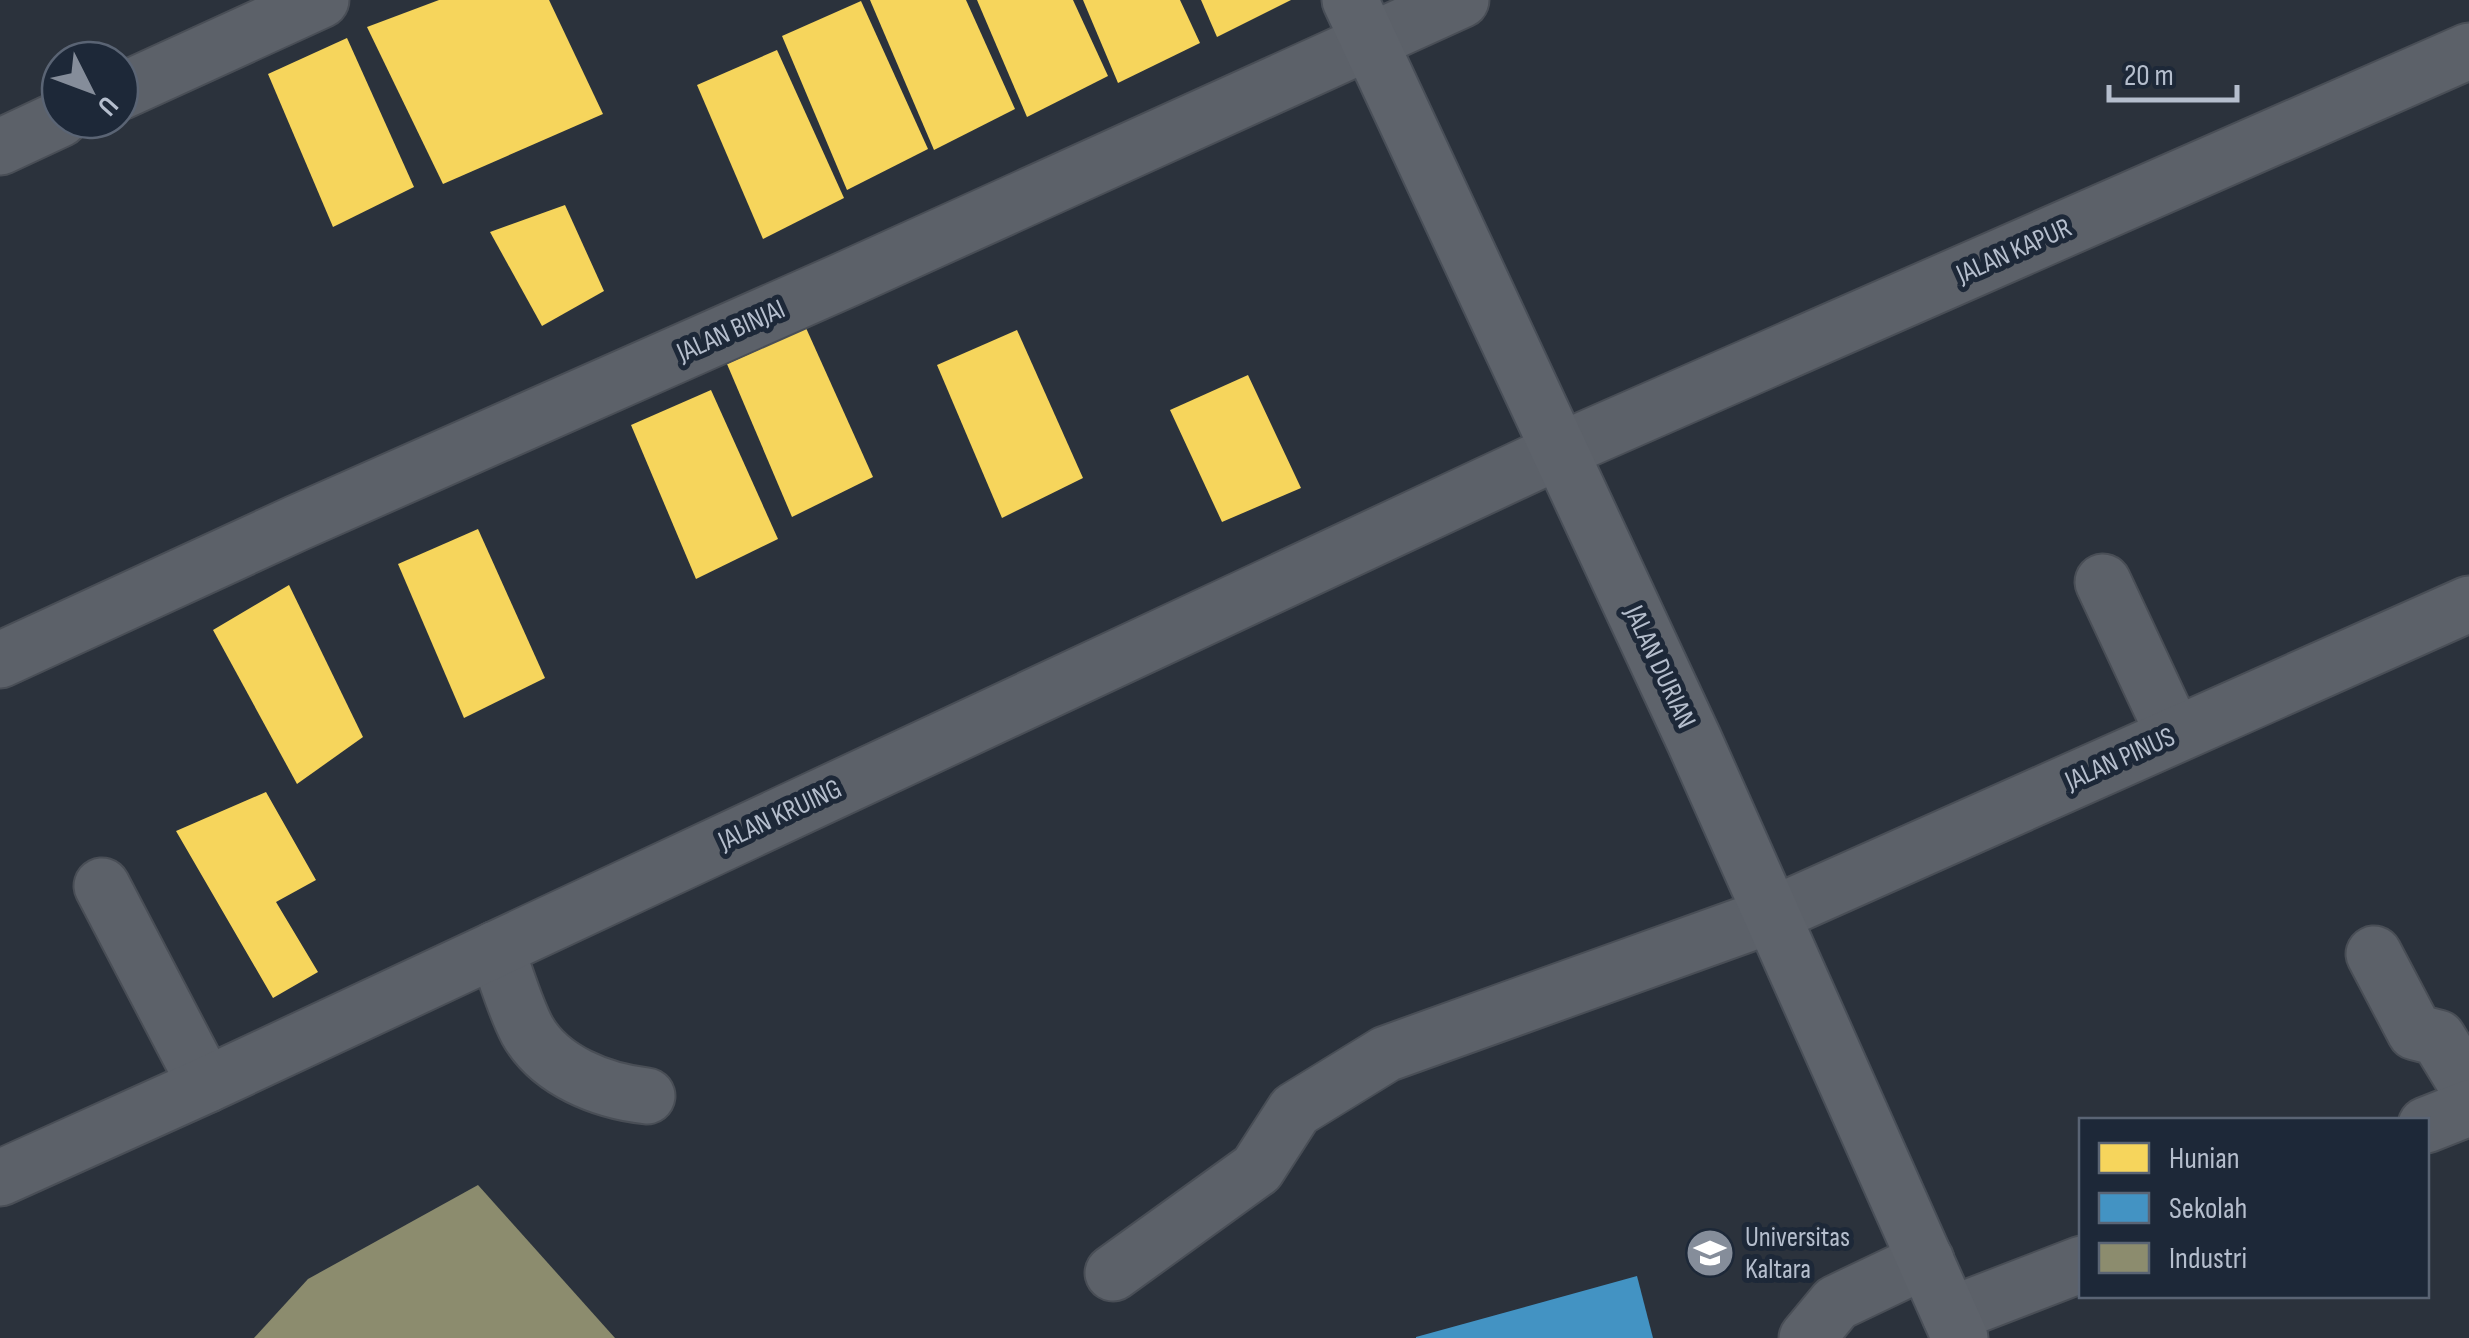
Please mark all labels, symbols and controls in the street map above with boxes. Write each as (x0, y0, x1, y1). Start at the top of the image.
north arrow (40, 40, 140, 140)
scale bar (2109, 40, 2236, 102)
text: 20 m (2124, 58, 2174, 94)
text: U (90, 89, 125, 122)
street label: JALAN KAPUR (1950, 211, 2077, 291)
street label: JALAN BINJAI (671, 293, 790, 370)
street label: JALAN DURIAN (1617, 599, 1703, 734)
street label: JALAN PINUS (2059, 720, 2180, 798)
street label: JALAN KRUING (712, 772, 847, 858)
legend (2079, 1118, 2429, 1298)
text: Hunian (2169, 1141, 2240, 1177)
text: Sekolah (2169, 1191, 2247, 1227)
place label: Universitas Kaltara (1745, 1221, 1850, 1286)
school or university icon: Universitas Kaltara (1684, 1227, 1736, 1279)
text: Industri (2169, 1241, 2247, 1277)

